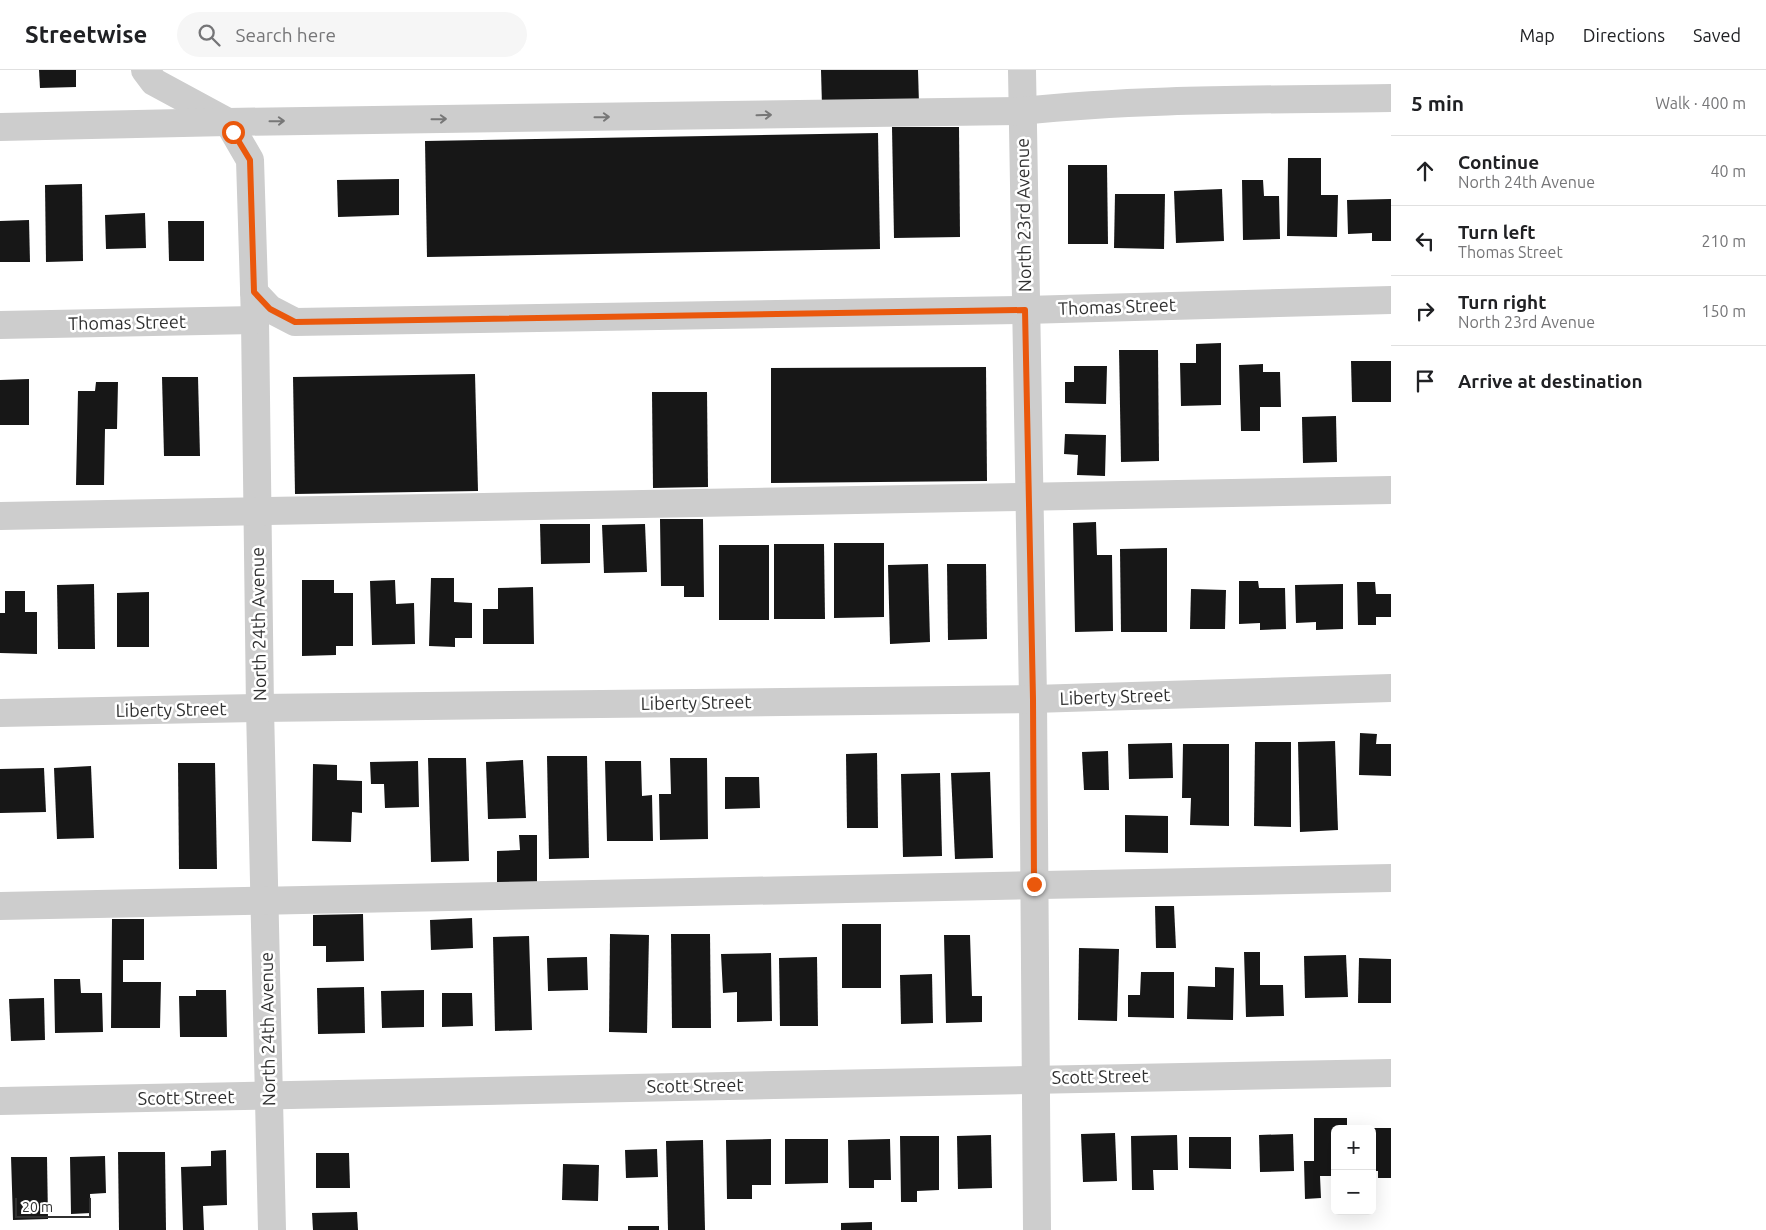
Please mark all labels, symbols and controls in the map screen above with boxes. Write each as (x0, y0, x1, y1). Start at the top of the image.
search box (177, 12, 527, 57)
text: Streetwise (25, 21, 147, 48)
icon: search (195, 21, 223, 49)
text: Search here (235, 24, 336, 46)
text: Map (1519, 25, 1555, 45)
text: Directions (1583, 25, 1665, 45)
text: Saved (1693, 25, 1741, 45)
text: 5 min (1411, 91, 1464, 115)
text: Walk · 400 m (1655, 94, 1746, 112)
one-way arrow (756, 110, 772, 119)
one-way arrow (594, 112, 610, 122)
one-way arrow (431, 114, 447, 124)
one-way arrow (268, 116, 285, 126)
route start (222, 121, 245, 144)
street label: North 23rd Avenue (1012, 138, 1034, 292)
text: Continue (1458, 151, 1539, 173)
icon: ahead (1411, 157, 1439, 185)
text: 40 m (1710, 162, 1746, 180)
text: North 24th Avenue (1458, 173, 1595, 191)
text: Turn left (1458, 221, 1536, 243)
icon: left (1411, 227, 1439, 255)
text: 210 m (1701, 232, 1746, 250)
text: Thomas Street (1458, 243, 1563, 261)
text: Turn right (1458, 291, 1546, 313)
street label: Thomas Street (1058, 294, 1176, 318)
icon: right (1411, 297, 1439, 325)
text: 150 m (1701, 302, 1746, 320)
street label: Thomas Street (68, 311, 186, 333)
text: North 23rd Avenue (1458, 313, 1595, 331)
icon: arrive (1411, 367, 1439, 395)
text: Arrive at destination (1458, 370, 1643, 392)
street label: North 24th Avenue (247, 547, 269, 701)
street label: Liberty Street (1059, 684, 1171, 708)
street label: Liberty Street (640, 691, 752, 713)
street label: Liberty Street (115, 698, 227, 720)
route end (1023, 873, 1046, 896)
street label: North 24th Avenue (256, 952, 278, 1106)
street label: Scott Street (1051, 1065, 1149, 1087)
street label: Scott Street (646, 1074, 744, 1096)
street label: Scott Street (137, 1086, 235, 1108)
map controls (1331, 1125, 1376, 1215)
button: + (1331, 1125, 1376, 1170)
button: − (1331, 1170, 1376, 1215)
scale bar (15, 1195, 91, 1218)
text: 20 m (22, 1199, 53, 1215)

